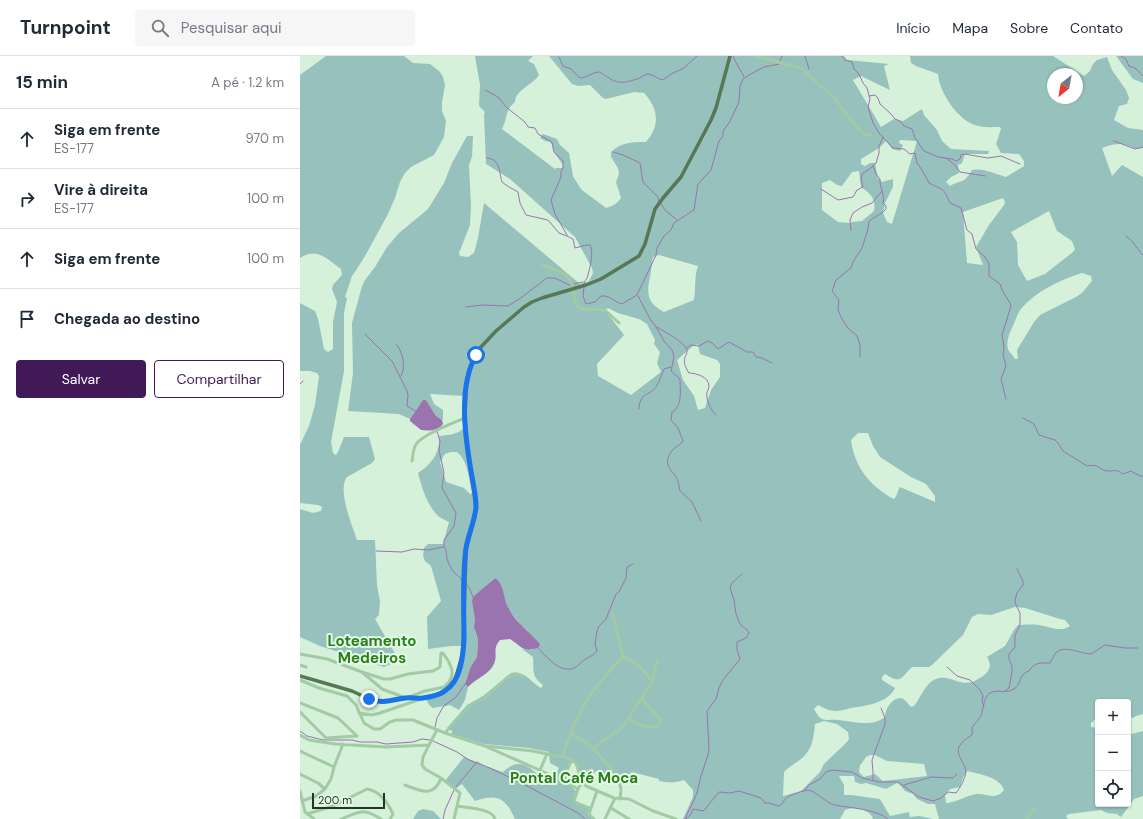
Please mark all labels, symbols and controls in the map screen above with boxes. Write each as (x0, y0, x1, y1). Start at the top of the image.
search box (135, 10, 415, 46)
text: Turnpoint (20, 15, 111, 40)
icon: search (149, 17, 171, 39)
text: Pesquisar aqui (181, 18, 282, 38)
text: Início (896, 19, 930, 37)
text: Mapa (952, 19, 988, 37)
text: Sobre (1010, 19, 1048, 37)
text: Contato (1070, 19, 1123, 37)
north arrow (1047, 68, 1083, 104)
text: 15 min (16, 71, 68, 93)
text: A pé · 1.2 km (211, 74, 284, 91)
text: Siga em frente (54, 120, 160, 140)
icon: ahead (16, 128, 38, 150)
text: 970 m (245, 130, 284, 147)
text: ES-177 (54, 140, 94, 157)
text: Vire à direita (54, 180, 148, 200)
icon: right (16, 188, 38, 210)
text: 100 m (247, 190, 284, 207)
text: ES-177 (54, 200, 94, 217)
icon: ahead (16, 248, 38, 270)
text: Siga em frente (54, 249, 160, 269)
text: 100 m (247, 250, 284, 267)
icon: arrive (16, 308, 38, 330)
text: Chegada ao destino (54, 309, 200, 329)
route start (467, 346, 485, 364)
button: Salvar (16, 360, 146, 398)
button: Compartilhar (154, 360, 284, 398)
district label: Loteamento Medeiros (328, 631, 416, 668)
route end (360, 690, 378, 708)
map controls (1095, 699, 1131, 807)
button: + (1095, 699, 1131, 735)
button: − (1095, 735, 1131, 771)
district label: Pontal Café Moca (510, 768, 638, 788)
button: locate (1095, 771, 1131, 807)
scale bar (312, 791, 385, 810)
text: 200 m (318, 793, 352, 807)

